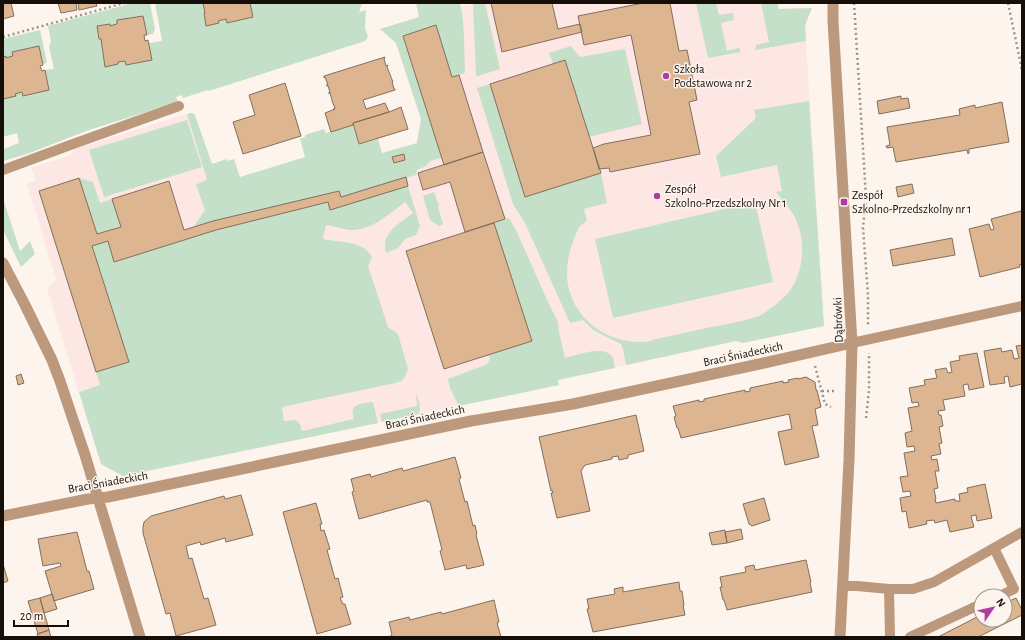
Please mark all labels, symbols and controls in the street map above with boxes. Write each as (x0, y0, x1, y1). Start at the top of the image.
place label: Szkoła Podstawowa nr 2 (674, 63, 752, 89)
marker: Szkoła Podstawowa nr 2 (661, 71, 671, 81)
place label: Zespół Szkolno-Przedszkolny Nr 1 (665, 183, 786, 210)
place label: Zespół Szkolno-Przedszkolny nr 1 (852, 189, 971, 216)
marker: Zespół Szkolno-Przedszkolny Nr 1 (652, 191, 662, 201)
marker: Zespół Szkolno-Przedszkolny nr 1 (839, 197, 849, 207)
street label: Dąbrówki (831, 297, 845, 343)
street label: Braci Śniadeckich (702, 338, 784, 368)
street label: Braci Śniadeckich (384, 401, 466, 431)
street label: Braci Śniadeckich (67, 467, 149, 495)
north arrow (973, 588, 1013, 628)
text: N (994, 596, 1008, 609)
scale bar (14, 602, 68, 628)
text: 20 m (20, 610, 43, 622)

